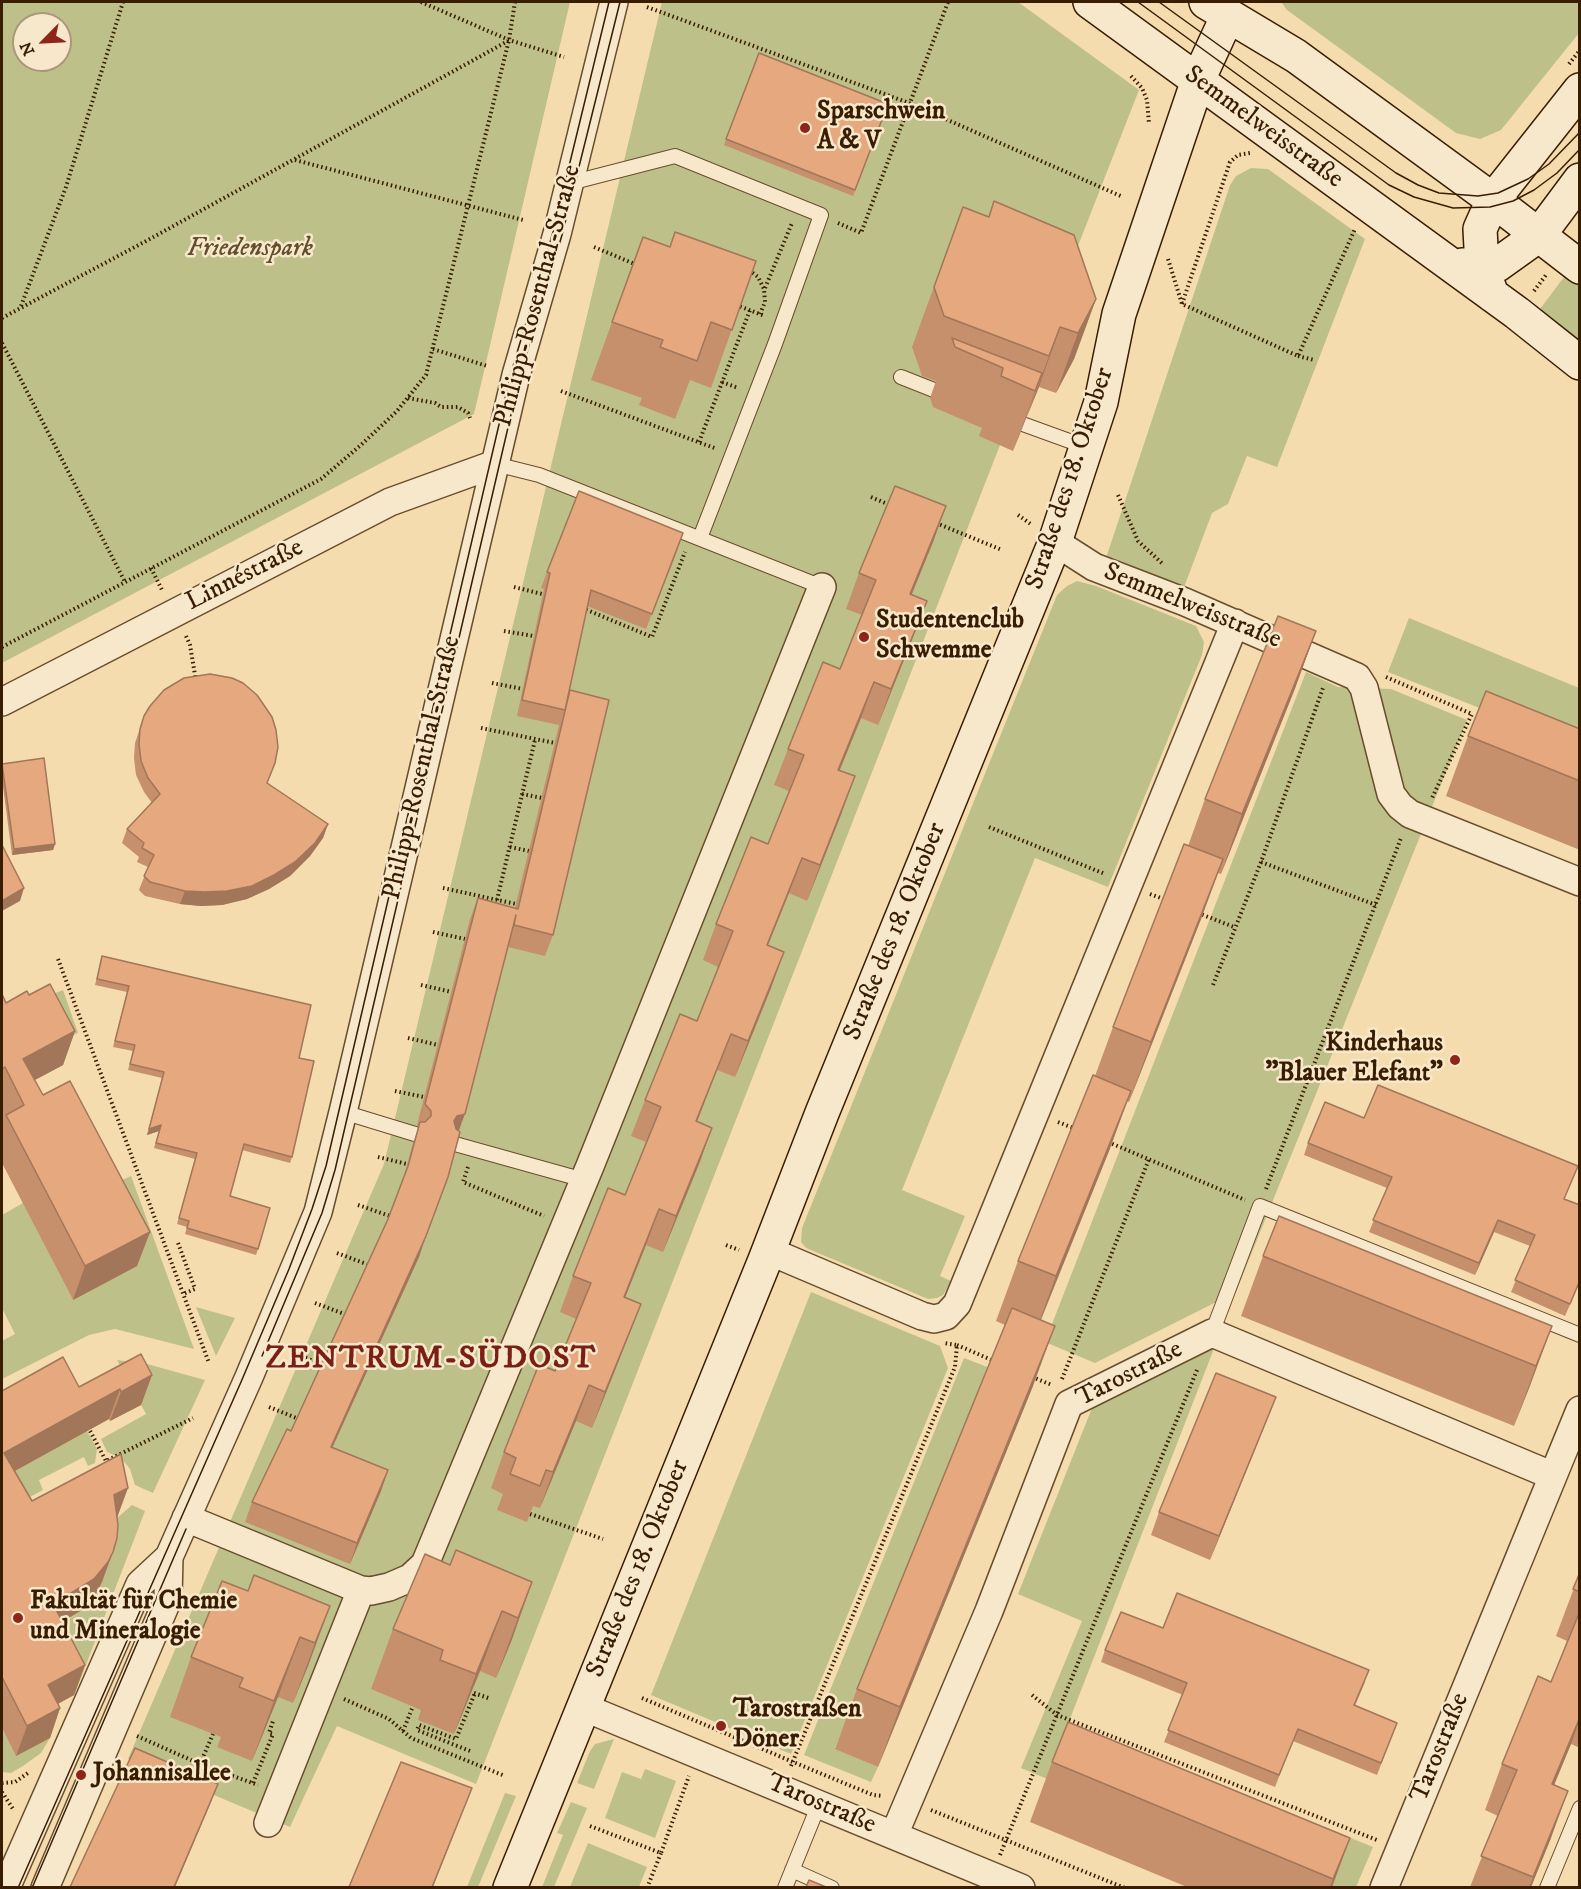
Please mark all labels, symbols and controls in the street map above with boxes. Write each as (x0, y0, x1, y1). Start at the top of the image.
north arrow (12, 12, 72, 72)
text: N (16, 38, 39, 59)
street label: Semmelweisstraße (1177, 60, 1349, 196)
place label: Sparschwein A & V (817, 97, 945, 158)
marker: Sparschwein A & V (798, 121, 812, 135)
street label: Philipp-Rosenthal-Straße (489, 162, 589, 430)
park label: Friedenspark (187, 234, 313, 266)
street label: Straße des 18. Oktober (1020, 364, 1122, 594)
street label: Linnéstraße (181, 533, 309, 619)
street label: Semmelweisstraße (1099, 557, 1285, 657)
place label: Studentenclub Schwemme (876, 606, 1024, 668)
marker: Studentenclub Schwemme (857, 630, 871, 644)
street label: Philipp-Rosenthal-Straße (377, 633, 469, 903)
street label: Straße des 18. Oktober (838, 819, 954, 1045)
place label: Kinderhaus "Blauer Elefant" (1265, 1029, 1443, 1090)
marker: Kinderhaus "Blauer Elefant" (1448, 1053, 1462, 1067)
street label: Tarostraße (1072, 1335, 1188, 1415)
district label: ZENTRUM-SÜDOST (265, 1341, 597, 1379)
street label: Straße des 18. Oktober (581, 1456, 697, 1682)
place label: Fakultät für Chemie und Mineralogie (30, 1587, 237, 1648)
marker: Fakultät für Chemie und Mineralogie (11, 1611, 25, 1625)
street label: Tarostraße (1405, 1689, 1477, 1807)
place label: Tarostraßen Döner (733, 1695, 862, 1756)
marker: Tarostraßen Döner (714, 1719, 728, 1733)
place label: Johannisallee (93, 1759, 231, 1791)
marker: Johannisallee (74, 1768, 88, 1782)
street label: Tarostraße (762, 1768, 880, 1842)

